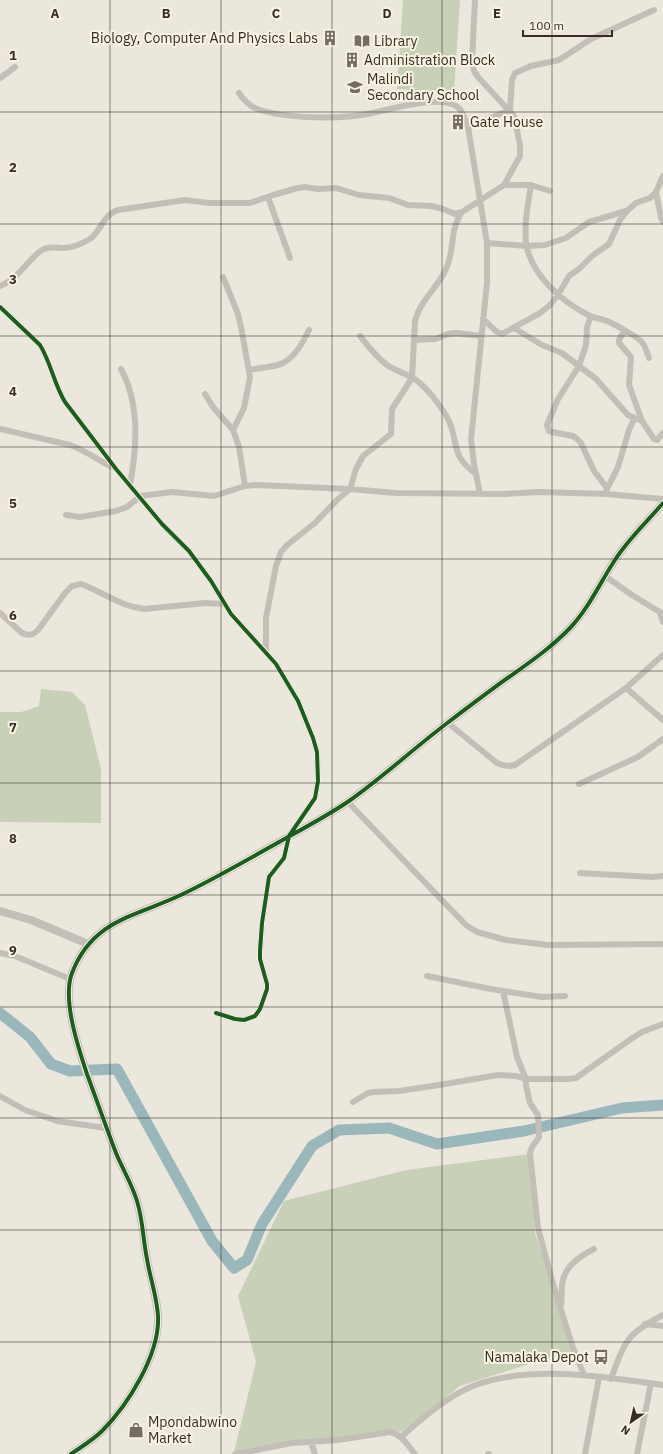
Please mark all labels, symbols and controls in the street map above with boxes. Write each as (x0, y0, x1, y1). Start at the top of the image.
text: A (51, 5, 60, 22)
text: B (162, 5, 171, 22)
text: C (272, 5, 281, 22)
text: D (382, 5, 392, 22)
text: E (493, 5, 501, 22)
scale bar (523, 12, 612, 38)
text: 100 m (529, 18, 564, 33)
place label: Biology, Computer And Physics Labs (91, 29, 318, 47)
building icon: Biology, Computer And Physics Labs (321, 29, 339, 47)
library icon: Library (353, 32, 371, 50)
place label: Library (374, 32, 417, 50)
text: 1 (9, 47, 17, 64)
building icon: Administration Block (343, 51, 361, 69)
place label: Administration Block (364, 51, 496, 69)
place label: Malindi Secondary School (367, 70, 480, 104)
school or university icon: Malindi Secondary School (346, 78, 364, 96)
building icon: Gate House (449, 113, 467, 131)
place label: Gate House (470, 113, 544, 131)
text: 2 (9, 159, 17, 176)
text: 3 (9, 271, 17, 288)
text: 4 (9, 383, 17, 400)
text: 5 (9, 495, 17, 512)
text: 6 (9, 607, 17, 624)
text: 7 (9, 719, 17, 736)
text: 8 (9, 830, 17, 847)
text: 9 (9, 942, 17, 959)
place label: Namalaka Depot (485, 1348, 589, 1366)
bus stop icon: Namalaka Depot (592, 1348, 610, 1366)
north arrow (611, 1402, 651, 1442)
place label: Mpondabwino Market (148, 1413, 237, 1447)
shop icon: Mpondabwino Market (127, 1421, 145, 1439)
text: N (618, 1422, 633, 1438)

